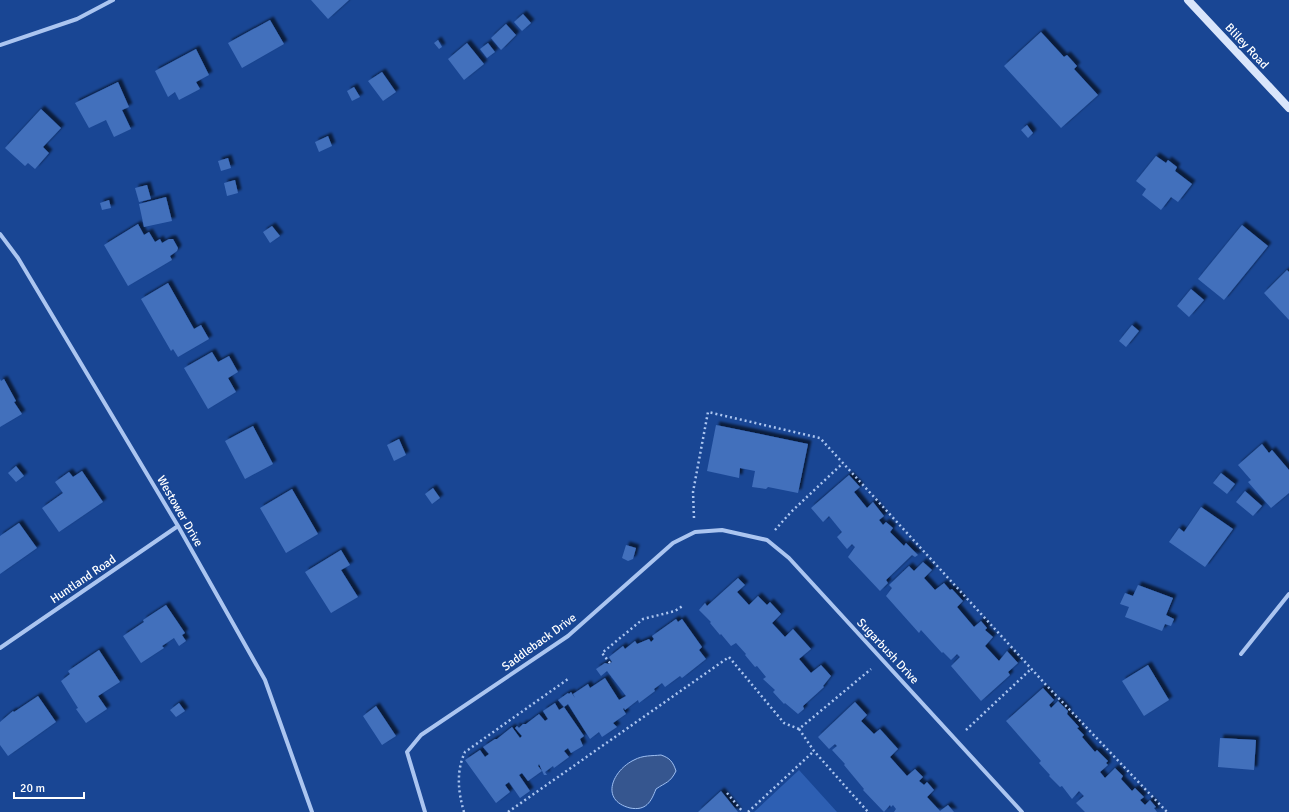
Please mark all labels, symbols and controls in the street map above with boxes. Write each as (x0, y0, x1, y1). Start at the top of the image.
street label: Bliley Road (1222, 20, 1272, 72)
street label: Westower Drive (153, 473, 206, 549)
street label: Huntland Road (47, 552, 119, 607)
street label: Saddleback Drive (499, 610, 579, 674)
street label: Sugarbush Drive (853, 615, 922, 687)
scale bar (14, 774, 84, 800)
text: 20 m (20, 781, 45, 796)

